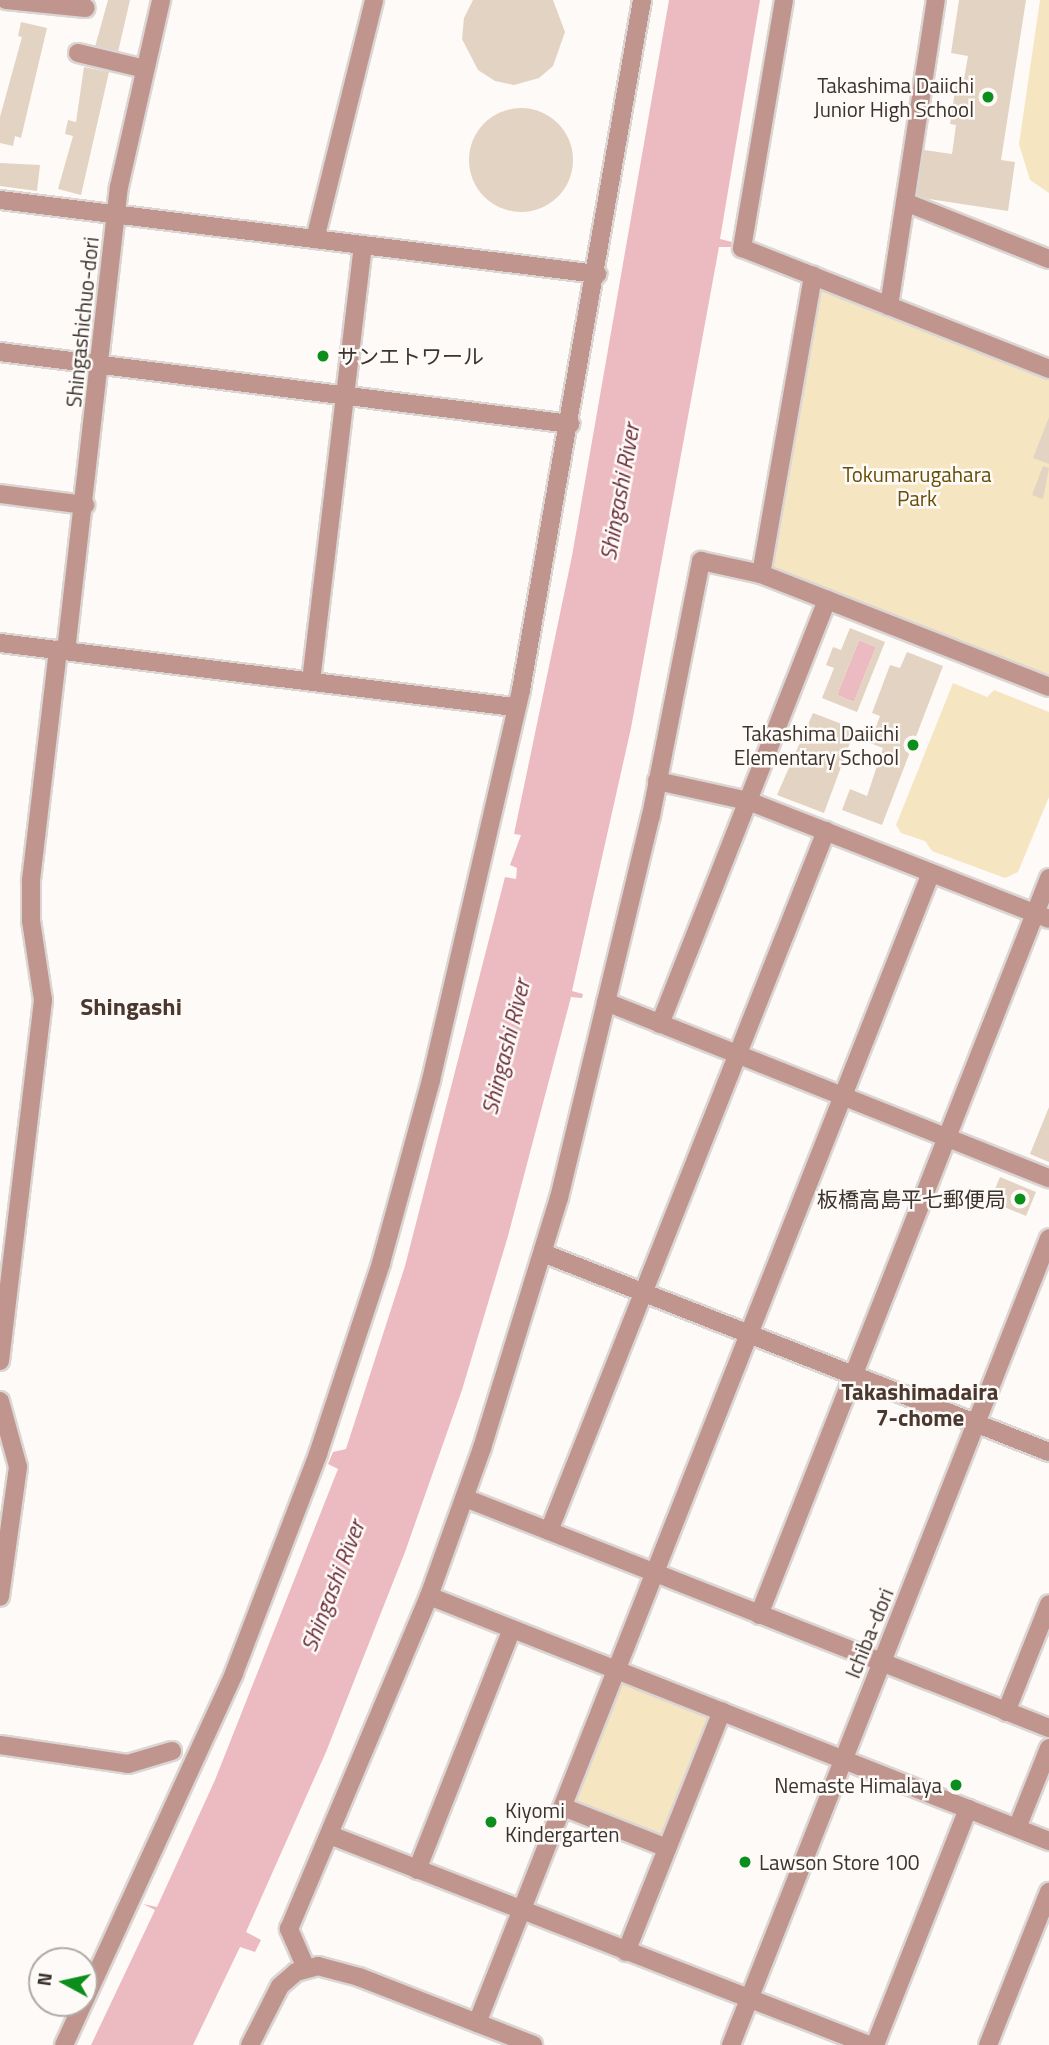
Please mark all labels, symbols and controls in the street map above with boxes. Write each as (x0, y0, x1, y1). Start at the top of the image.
place label: Takashima Daiichi Junior High School (814, 72, 974, 122)
marker: Takashima Daiichi Junior High School (980, 89, 996, 105)
street label: Shingashichuo-dori (61, 235, 103, 409)
place label: サンエトワール (337, 343, 484, 369)
marker: サンエトワール (315, 348, 331, 364)
water label: Shingashi River (594, 422, 646, 562)
park label: Tokumarugahara Park (843, 461, 991, 511)
place label: Takashima Daiichi Elementary School (734, 720, 899, 770)
marker: Takashima Daiichi Elementary School (905, 737, 921, 753)
water label: Shingashi River (476, 977, 536, 1117)
district label: Shingashi (80, 993, 182, 1021)
place label: 板橋高島平七郵便局 (817, 1186, 1006, 1212)
marker: 板橋高島平七郵便局 (1012, 1191, 1028, 1207)
district label: Takashimadaira 7-chome (842, 1378, 998, 1432)
water label: Shingashi River (295, 1516, 371, 1656)
street label: Ichiba-dori (840, 1584, 898, 1682)
place label: Nemaste Himalaya (774, 1772, 942, 1798)
marker: Nemaste Himalaya (948, 1777, 964, 1793)
place label: Kiyomi Kindergarten (505, 1797, 619, 1847)
marker: Kiyomi Kindergarten (483, 1814, 499, 1830)
place label: Lawson Store 100 (759, 1849, 919, 1875)
marker: Lawson Store 100 (737, 1854, 753, 1870)
north arrow (28, 1947, 98, 2017)
text: N (28, 1971, 59, 1988)

